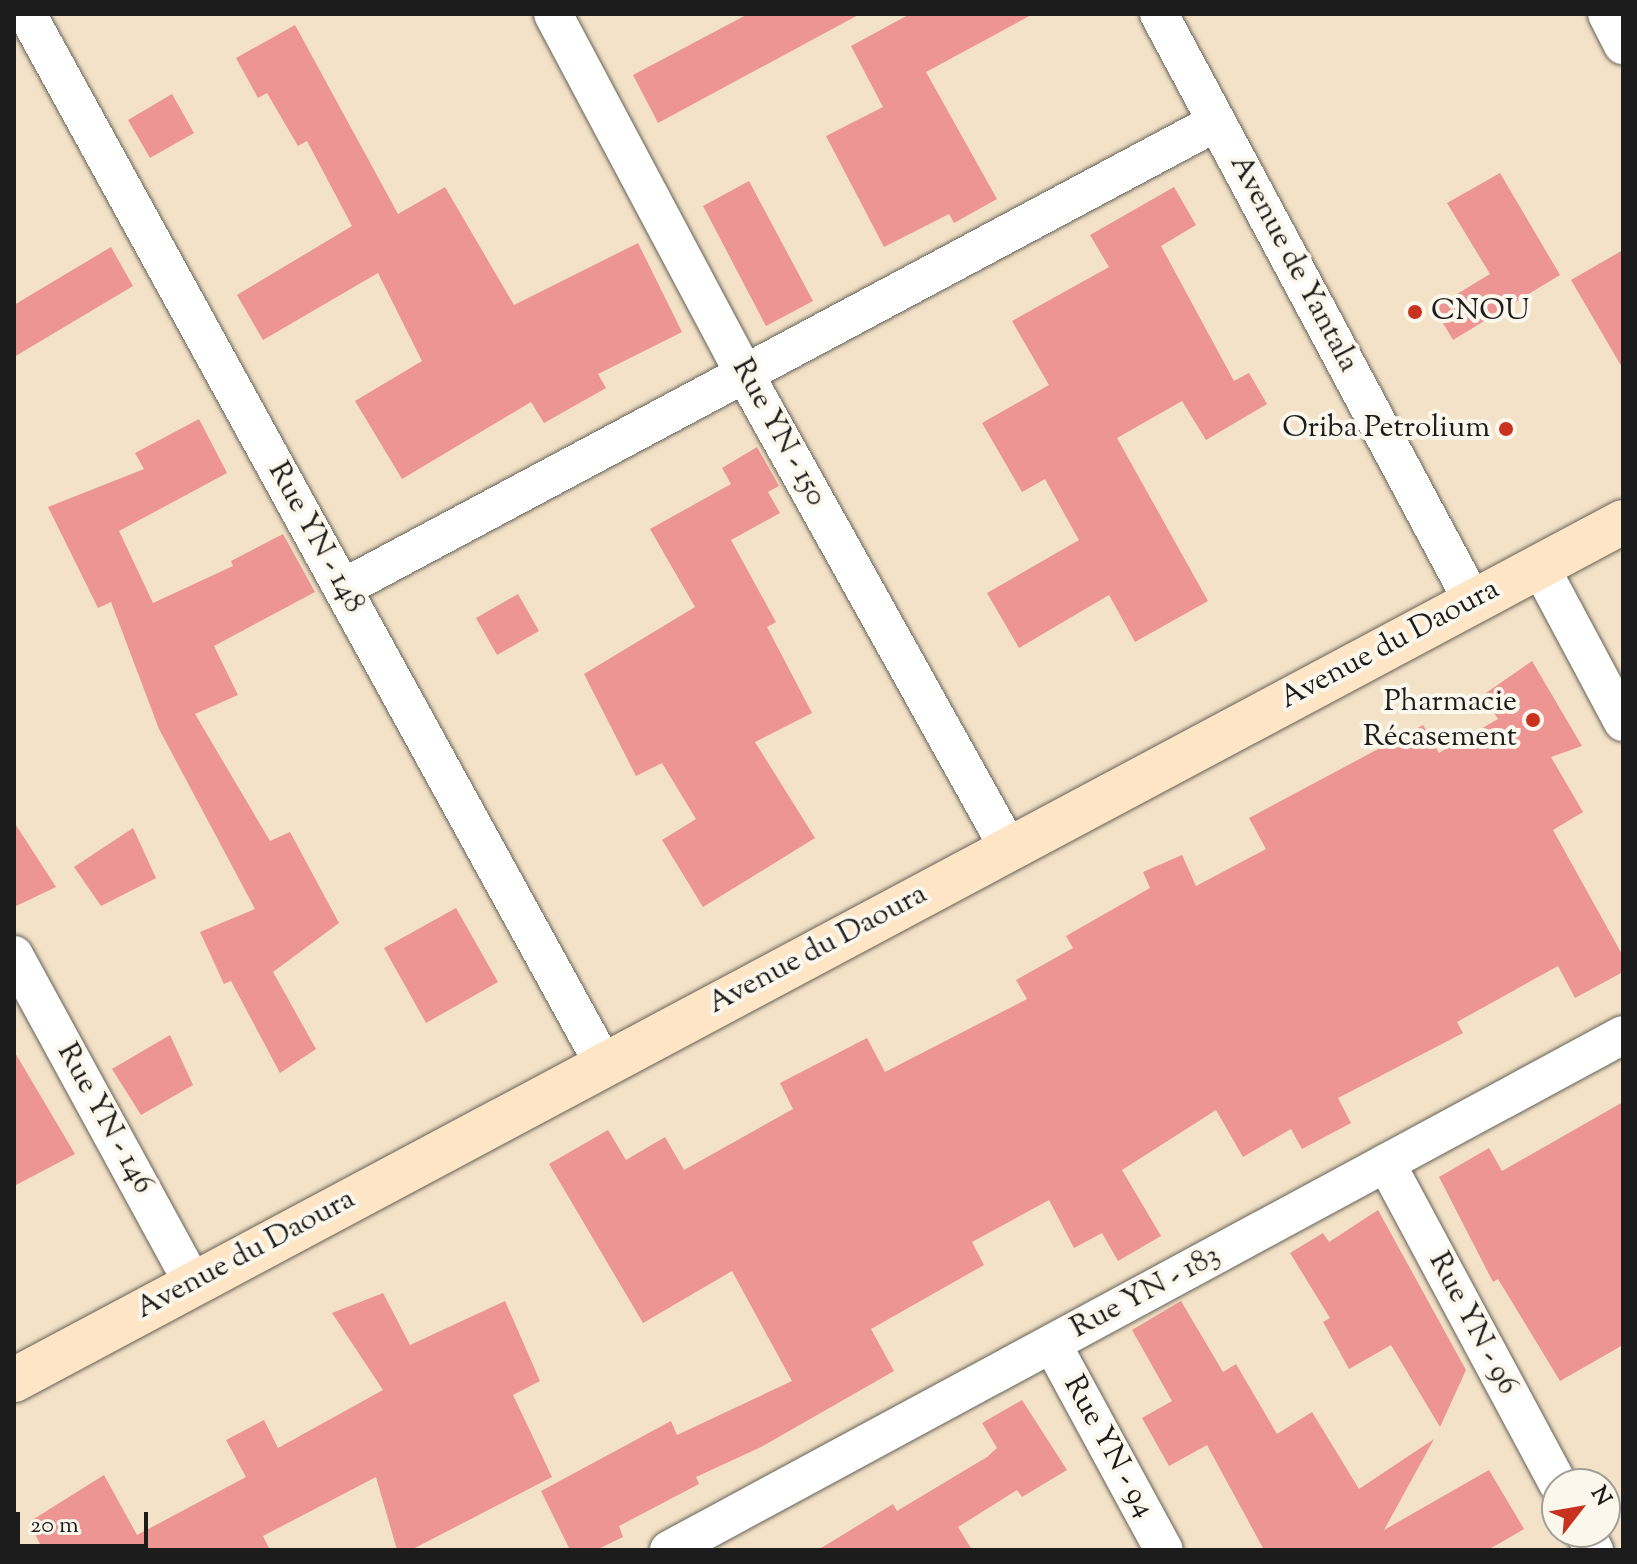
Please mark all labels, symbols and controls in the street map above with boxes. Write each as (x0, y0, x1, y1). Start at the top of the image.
street label: Avenue de Yantala (1221, 149, 1365, 379)
place label: CNOU (1431, 294, 1529, 330)
marker: CNOU (1406, 303, 1424, 321)
street label: Rue YN - 150 (723, 353, 833, 513)
place label: Oriba Petrolium (1282, 411, 1490, 447)
marker: Oriba Petrolium (1497, 420, 1515, 438)
street label: Rue YN - 148 (259, 456, 371, 620)
street label: Avenue du Daoura (1274, 572, 1506, 718)
place label: Pharmacie Récasement (1363, 685, 1517, 756)
marker: Pharmacie Récasement (1524, 711, 1542, 729)
street label: Avenue du Daoura (702, 877, 934, 1023)
street label: Rue YN - 146 (48, 1037, 160, 1201)
street label: Avenue du Daoura (130, 1182, 362, 1328)
street label: Rue YN - 183 (1065, 1239, 1227, 1347)
street label: Rue YN - 96 (1419, 1247, 1525, 1401)
street label: Rue YN - 94 (1054, 1370, 1162, 1524)
north arrow (1541, 1468, 1621, 1548)
text: N (1582, 1481, 1618, 1512)
scale bar (20, 1496, 152, 1546)
text: 20 m (30, 1509, 79, 1543)

